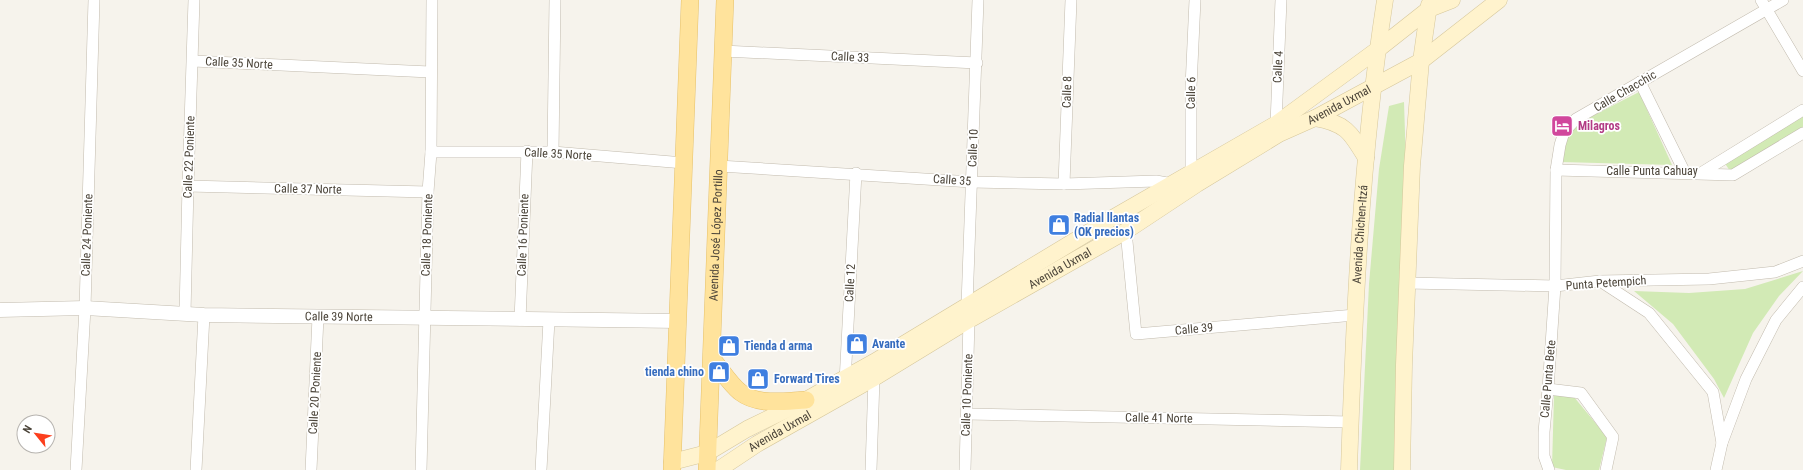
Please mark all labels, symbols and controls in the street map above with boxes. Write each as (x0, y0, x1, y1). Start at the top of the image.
street label: Calle 33 (831, 49, 870, 65)
street label: Calle 4 (1270, 50, 1286, 84)
street label: Calle 35 Norte (205, 54, 274, 72)
street label: Calle Chacchic (1591, 67, 1659, 115)
street label: Calle 8 (1059, 76, 1075, 108)
street label: Calle 6 (1184, 77, 1198, 109)
street label: Avenida Uxmal (1305, 82, 1373, 127)
hotel icon: Milagros (1549, 113, 1575, 139)
street label: Calle 22 Poniente (181, 115, 197, 199)
place label: Milagros (1578, 119, 1621, 133)
street label: Calle 10 (965, 129, 981, 167)
street label: Calle 35 Norte (524, 145, 593, 163)
street label: Calle Punta Cahuay (1606, 164, 1698, 178)
street label: Avenida José López Portillo (706, 169, 726, 301)
street label: Calle 35 (932, 172, 972, 188)
street label: Calle 37 Norte (274, 181, 342, 197)
street label: Avenida Chichen-Itzá (1350, 184, 1371, 284)
street label: Calle 24 Poniente (79, 193, 95, 277)
street label: Calle 18 Poniente (419, 193, 435, 277)
street label: Calle 16 Poniente (515, 193, 531, 277)
place label: Radial llantas (OK precios) (1074, 211, 1140, 239)
shop icon: Radial llantas (OK precios) (1046, 212, 1072, 238)
street label: Avenida Uxmal (1026, 245, 1094, 292)
street label: Calle 12 (842, 263, 858, 302)
street label: Punta Petempich (1565, 273, 1647, 293)
street label: Calle 39 Norte (305, 309, 373, 324)
street label: Calle 39 (1174, 320, 1214, 338)
shop icon: Avante (844, 331, 870, 357)
shop icon: Tienda d arma (716, 333, 742, 359)
place label: Avante (872, 337, 905, 351)
place label: Tienda d arma (744, 339, 813, 353)
street label: Calle Punta Bete (1538, 339, 1558, 419)
street label: Calle 20 Poniente (306, 351, 324, 435)
street label: Calle 10 Poniente (959, 353, 975, 437)
shop icon: tienda chino (706, 359, 732, 385)
place label: tienda chino (645, 365, 704, 379)
shop icon: Forward Tires (745, 366, 771, 392)
place label: Forward Tires (774, 372, 840, 386)
street label: Avenida Uxmal (746, 408, 814, 455)
street label: Calle 41 Norte (1125, 410, 1193, 426)
north arrow (16, 414, 56, 454)
text: N (20, 423, 35, 435)

